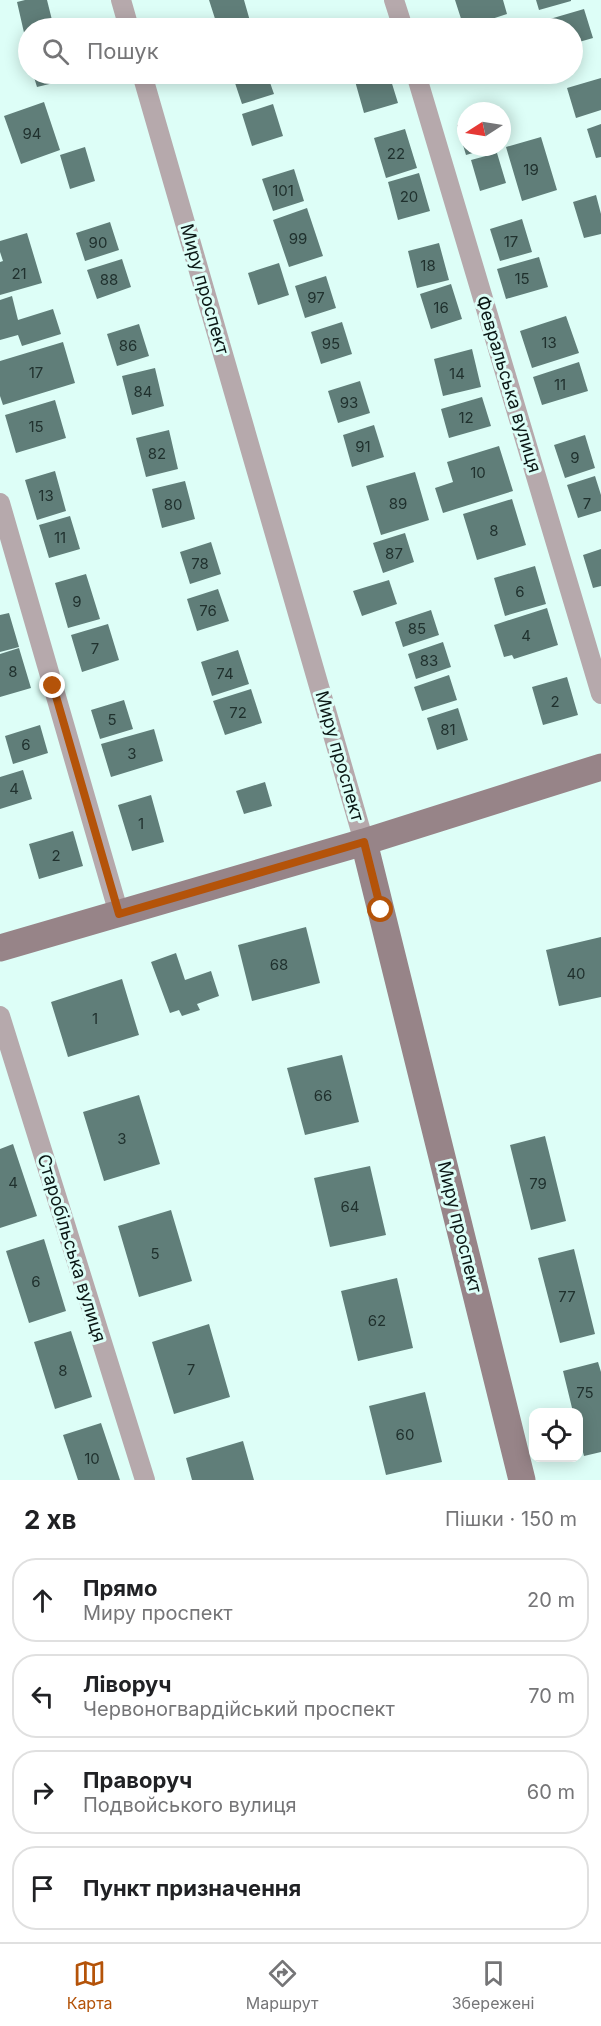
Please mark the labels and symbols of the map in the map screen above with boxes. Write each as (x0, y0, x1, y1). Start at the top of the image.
north arrow (457, 102, 511, 156)
house number: 94 (23, 124, 42, 143)
house number: 22 (387, 144, 405, 163)
house number: 19 (523, 160, 539, 179)
house number: 101 (272, 181, 294, 200)
house number: 20 (400, 187, 418, 206)
street label: Миру проспект (176, 221, 234, 357)
house number: 99 (289, 229, 307, 248)
house number: 17 (504, 232, 518, 251)
house number: 90 (89, 233, 107, 252)
house number: 18 (420, 256, 436, 275)
house number: 21 (11, 264, 27, 283)
house number: 15 (514, 269, 530, 288)
house number: 88 (100, 270, 118, 289)
house number: 97 (307, 288, 325, 307)
street label: Февральська вулиця (472, 293, 546, 475)
house number: 16 (433, 298, 449, 317)
house number: 13 (541, 333, 557, 352)
house number: 95 (322, 334, 340, 353)
house number: 86 (119, 336, 137, 355)
house number: 17 (29, 363, 43, 382)
house number: 14 (449, 364, 465, 383)
house number: 11 (554, 375, 566, 394)
house number: 84 (134, 382, 152, 401)
house number: 93 (340, 393, 358, 412)
house number: 12 (458, 408, 474, 427)
house number: 15 (28, 417, 44, 436)
house number: 91 (355, 437, 371, 456)
house number: 82 (148, 444, 166, 463)
house number: 9 (570, 448, 580, 467)
house number: 10 (470, 463, 486, 482)
house number: 13 (38, 486, 54, 505)
house number: 89 (389, 494, 407, 513)
house number: 7 (583, 494, 591, 513)
house number: 80 (164, 495, 182, 514)
house number: 8 (489, 521, 499, 540)
house number: 11 (54, 528, 66, 547)
house number: 87 (385, 544, 403, 563)
house number: 78 (191, 554, 209, 573)
house number: 6 (515, 582, 525, 601)
house number: 9 (72, 592, 82, 611)
house number: 76 (199, 601, 217, 620)
house number: 85 (408, 619, 426, 638)
house number: 4 (521, 626, 531, 645)
house number: 7 (91, 639, 99, 658)
house number: 83 (420, 651, 438, 670)
house number: 8 (8, 662, 18, 681)
house number: 74 (216, 664, 234, 683)
route end (39, 672, 65, 698)
street label: Миру проспект (311, 688, 369, 824)
house number: 2 (550, 692, 560, 711)
house number: 72 (229, 703, 247, 722)
house number: 5 (107, 710, 117, 729)
house number: 81 (440, 720, 456, 739)
house number: 6 (21, 735, 31, 754)
house number: 3 (127, 744, 137, 763)
house number: 4 (9, 779, 19, 798)
house number: 1 (138, 814, 144, 833)
house number: 2 (51, 846, 61, 865)
route start (367, 896, 393, 922)
house number: 68 (270, 955, 288, 974)
house number: 40 (566, 964, 586, 983)
house number: 1 (92, 1009, 98, 1028)
house number: 66 (314, 1086, 332, 1105)
house number: 3 (117, 1129, 127, 1148)
street label: Старобільська вулиця (33, 1152, 111, 1344)
street label: Миру проспект (434, 1159, 487, 1295)
house number: 4 (8, 1173, 18, 1192)
house number: 79 (529, 1174, 547, 1193)
house number: 64 (341, 1197, 360, 1216)
house number: 5 (150, 1244, 160, 1263)
house number: 6 (31, 1272, 41, 1291)
house number: 77 (558, 1287, 576, 1306)
house number: 62 (368, 1311, 386, 1330)
house number: 7 (187, 1360, 195, 1379)
house number: 8 (58, 1361, 68, 1380)
house number: 75 (576, 1383, 594, 1402)
house number: 60 (396, 1425, 414, 1444)
house number: 10 (84, 1449, 100, 1468)

